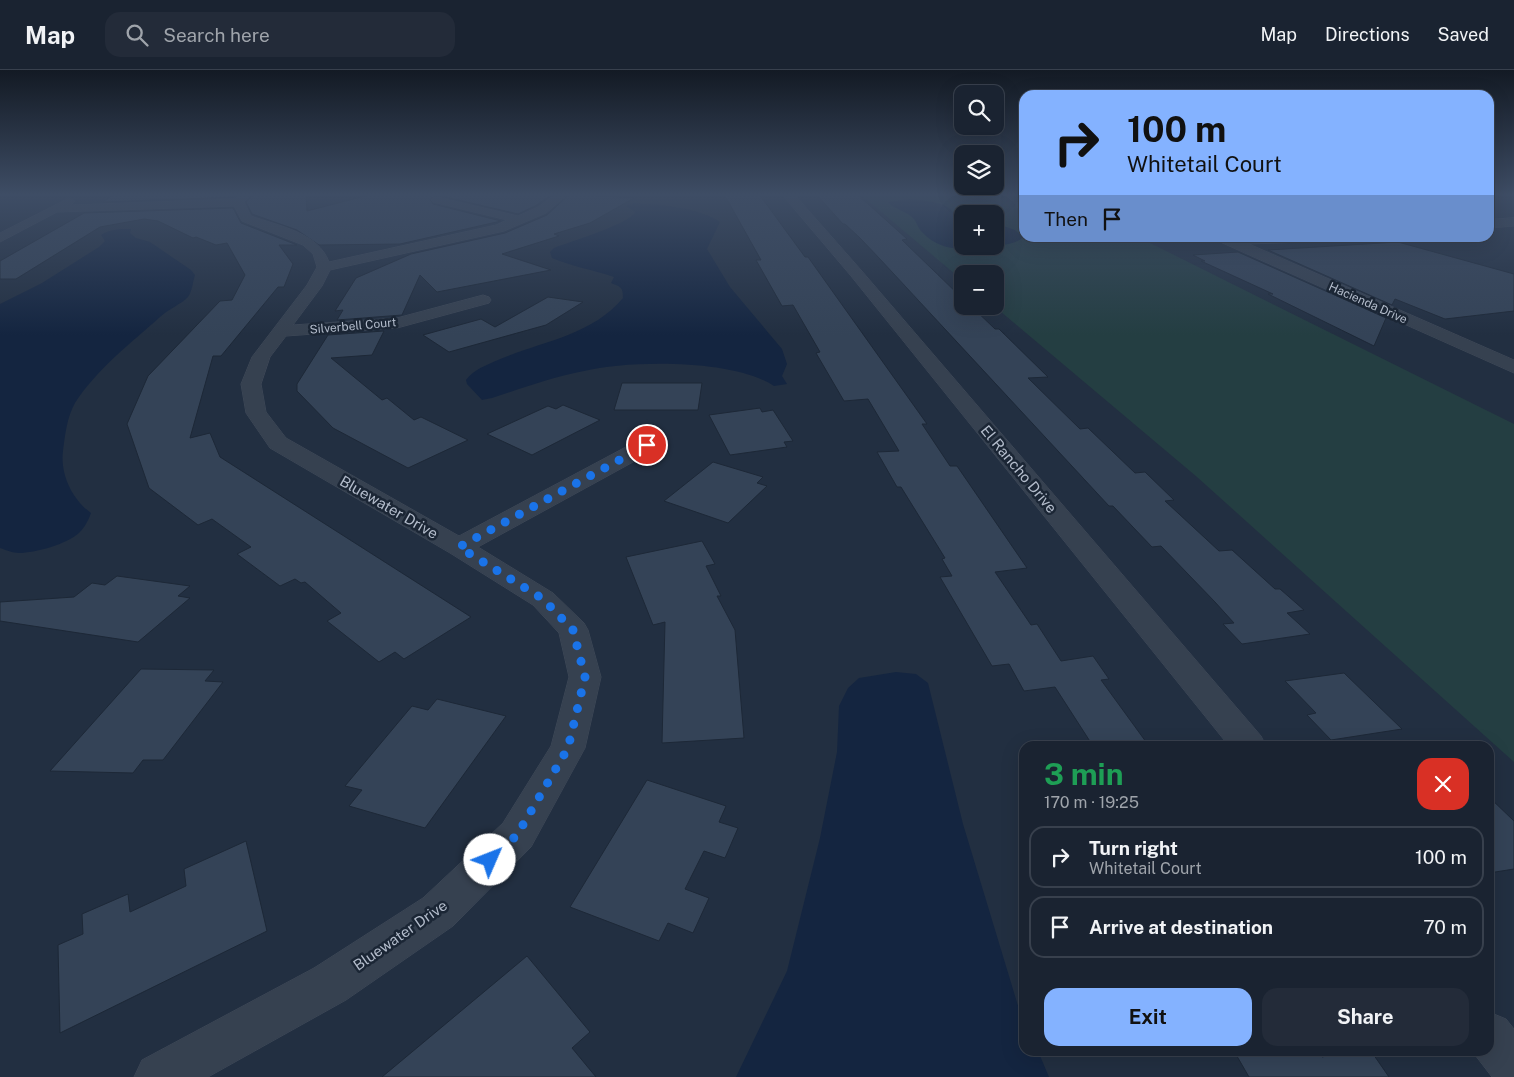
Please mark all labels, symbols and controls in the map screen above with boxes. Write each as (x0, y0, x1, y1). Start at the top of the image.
search box (105, 12, 455, 57)
text: Map (25, 21, 75, 49)
icon: search (123, 21, 151, 49)
text: Search here (163, 24, 270, 46)
text: Map (1260, 24, 1297, 45)
text: Directions (1325, 24, 1410, 45)
text: Saved (1438, 24, 1489, 45)
map controls (954, 85, 1004, 315)
button: search (954, 85, 1004, 135)
text: 100 m (1127, 109, 1226, 150)
icon: right (1044, 110, 1109, 175)
button: layers (954, 145, 1004, 195)
text: Whitetail Court (1127, 151, 1282, 177)
button: + (954, 205, 1004, 255)
icon: arrive (1098, 205, 1126, 233)
text: Then (1044, 208, 1088, 230)
button: − (954, 265, 1004, 315)
street label: Hacienda Drive (1327, 279, 1410, 327)
street label: Silverbell Court (309, 315, 397, 337)
street label: El Rancho Drive (977, 422, 1061, 516)
pin (626, 424, 668, 466)
icon: arrive (633, 431, 661, 459)
street label: Bluewater Drive (337, 472, 441, 542)
text: 3 min (1044, 756, 1123, 792)
button: close (1417, 758, 1469, 810)
text: 170 m · 19:25 (1044, 793, 1139, 812)
position arrow (463, 833, 515, 885)
text: Turn right (1089, 837, 1178, 859)
icon: right (1046, 843, 1074, 871)
text: 100 m (1415, 846, 1467, 868)
text: Whitetail Court (1089, 859, 1202, 878)
street label: Bluewater Drive (350, 896, 450, 974)
icon: arrive (1046, 913, 1074, 941)
text: Arrive at destination (1089, 916, 1273, 938)
text: 70 m (1423, 916, 1467, 938)
button: Exit (1044, 988, 1252, 1046)
button: Share (1262, 988, 1469, 1046)

